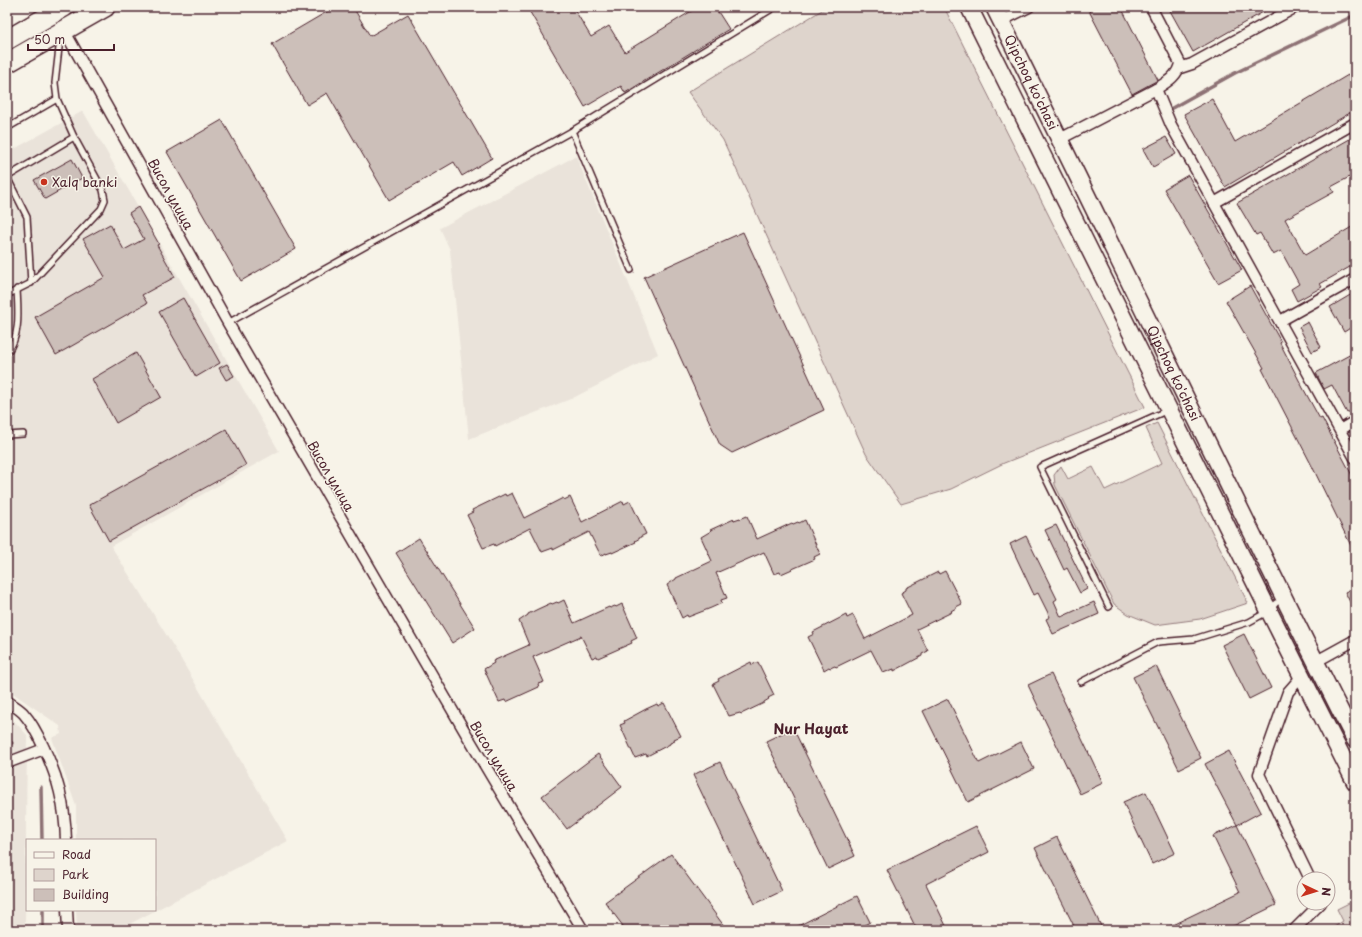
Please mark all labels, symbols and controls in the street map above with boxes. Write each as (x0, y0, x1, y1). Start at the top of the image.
scale bar (28, 26, 114, 52)
text: 50 m (34, 30, 65, 48)
street label: Qipchoq ko'chasi (1000, 31, 1063, 133)
street label: Висол улица (144, 155, 199, 234)
place label: Xalq banki (52, 172, 117, 191)
marker: Xalq banki (39, 177, 49, 187)
street label: Qipchoq ko'chasi (1143, 322, 1206, 424)
street label: Висол улица (304, 437, 360, 515)
street label: Висол улица (466, 717, 523, 795)
district label: Nur Hayat (773, 718, 849, 739)
legend (26, 839, 156, 911)
text: Road (62, 845, 91, 863)
text: Park (62, 865, 89, 883)
north arrow (1296, 871, 1336, 911)
text: Building (62, 885, 109, 903)
text: N (1318, 887, 1335, 897)

